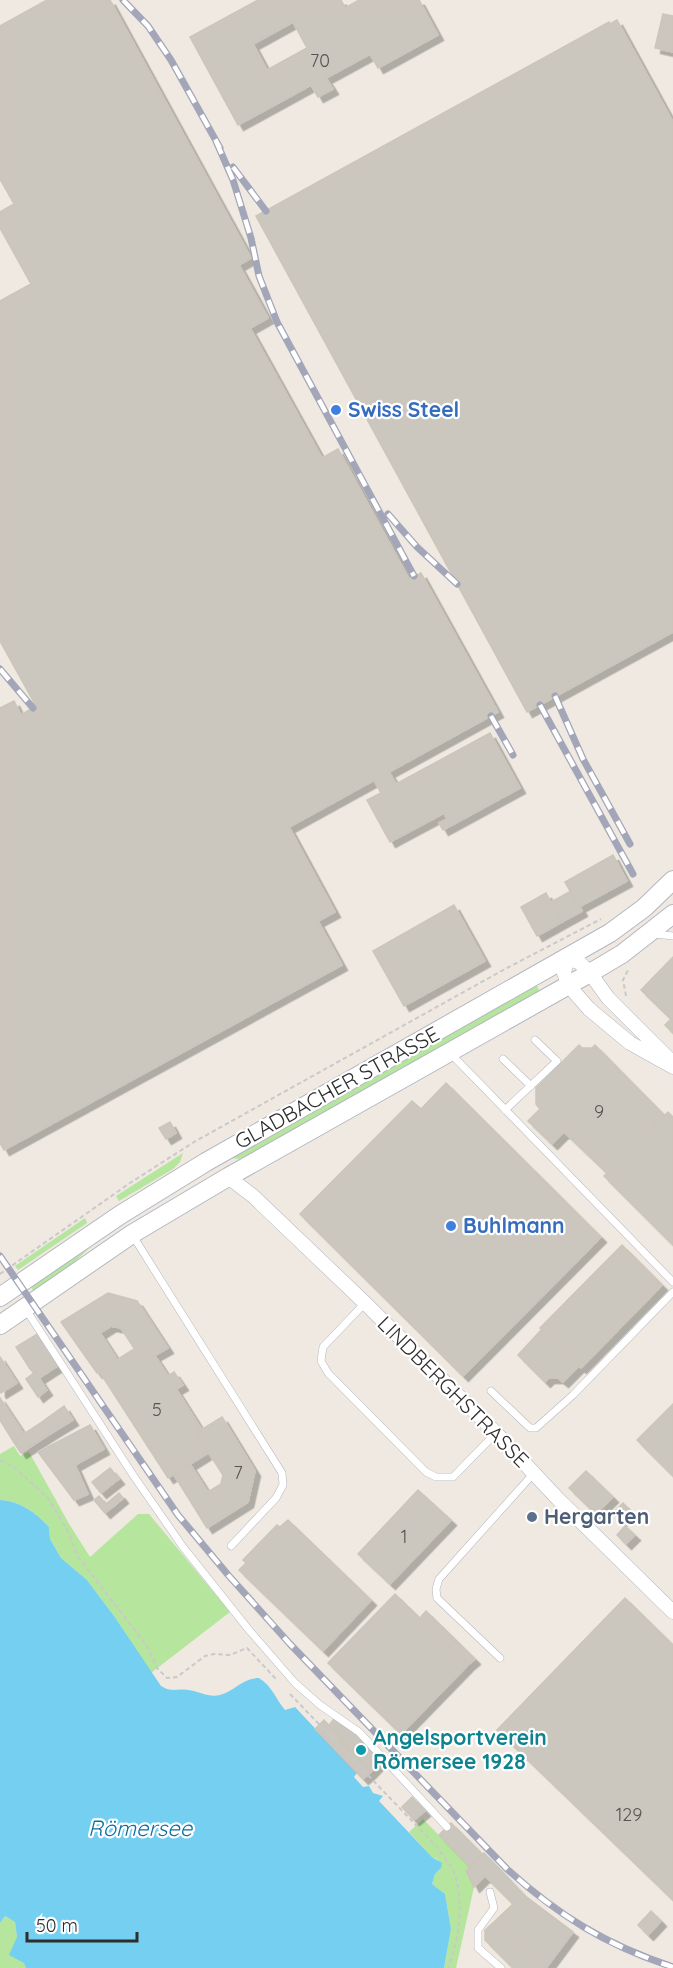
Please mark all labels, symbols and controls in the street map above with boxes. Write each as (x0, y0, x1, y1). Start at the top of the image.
house number: 70 (310, 49, 330, 72)
place label: Swiss Steel (348, 396, 459, 422)
marker: Swiss Steel (329, 403, 343, 417)
street label: GLADBACHER STRASSE (230, 1020, 443, 1154)
house number: 9 (594, 1100, 604, 1123)
place label: Buhlmann (463, 1212, 565, 1238)
marker: Buhlmann (444, 1219, 458, 1233)
street label: LINDBERGHSTRASSE (373, 1310, 535, 1472)
house number: 5 (152, 1398, 162, 1421)
house number: 7 (233, 1461, 243, 1484)
place label: Hergarten (544, 1503, 649, 1529)
marker: Hergarten (525, 1510, 539, 1524)
house number: 1 (401, 1525, 407, 1548)
place label: Angelsportverein Römersee 1928 (373, 1724, 547, 1774)
marker: Angelsportverein Römersee 1928 (354, 1743, 368, 1757)
house number: 129 (616, 1803, 642, 1826)
water label: Römersee (88, 1814, 194, 1842)
scale bar (27, 1905, 136, 1943)
text: 50 m (36, 1914, 78, 1937)

